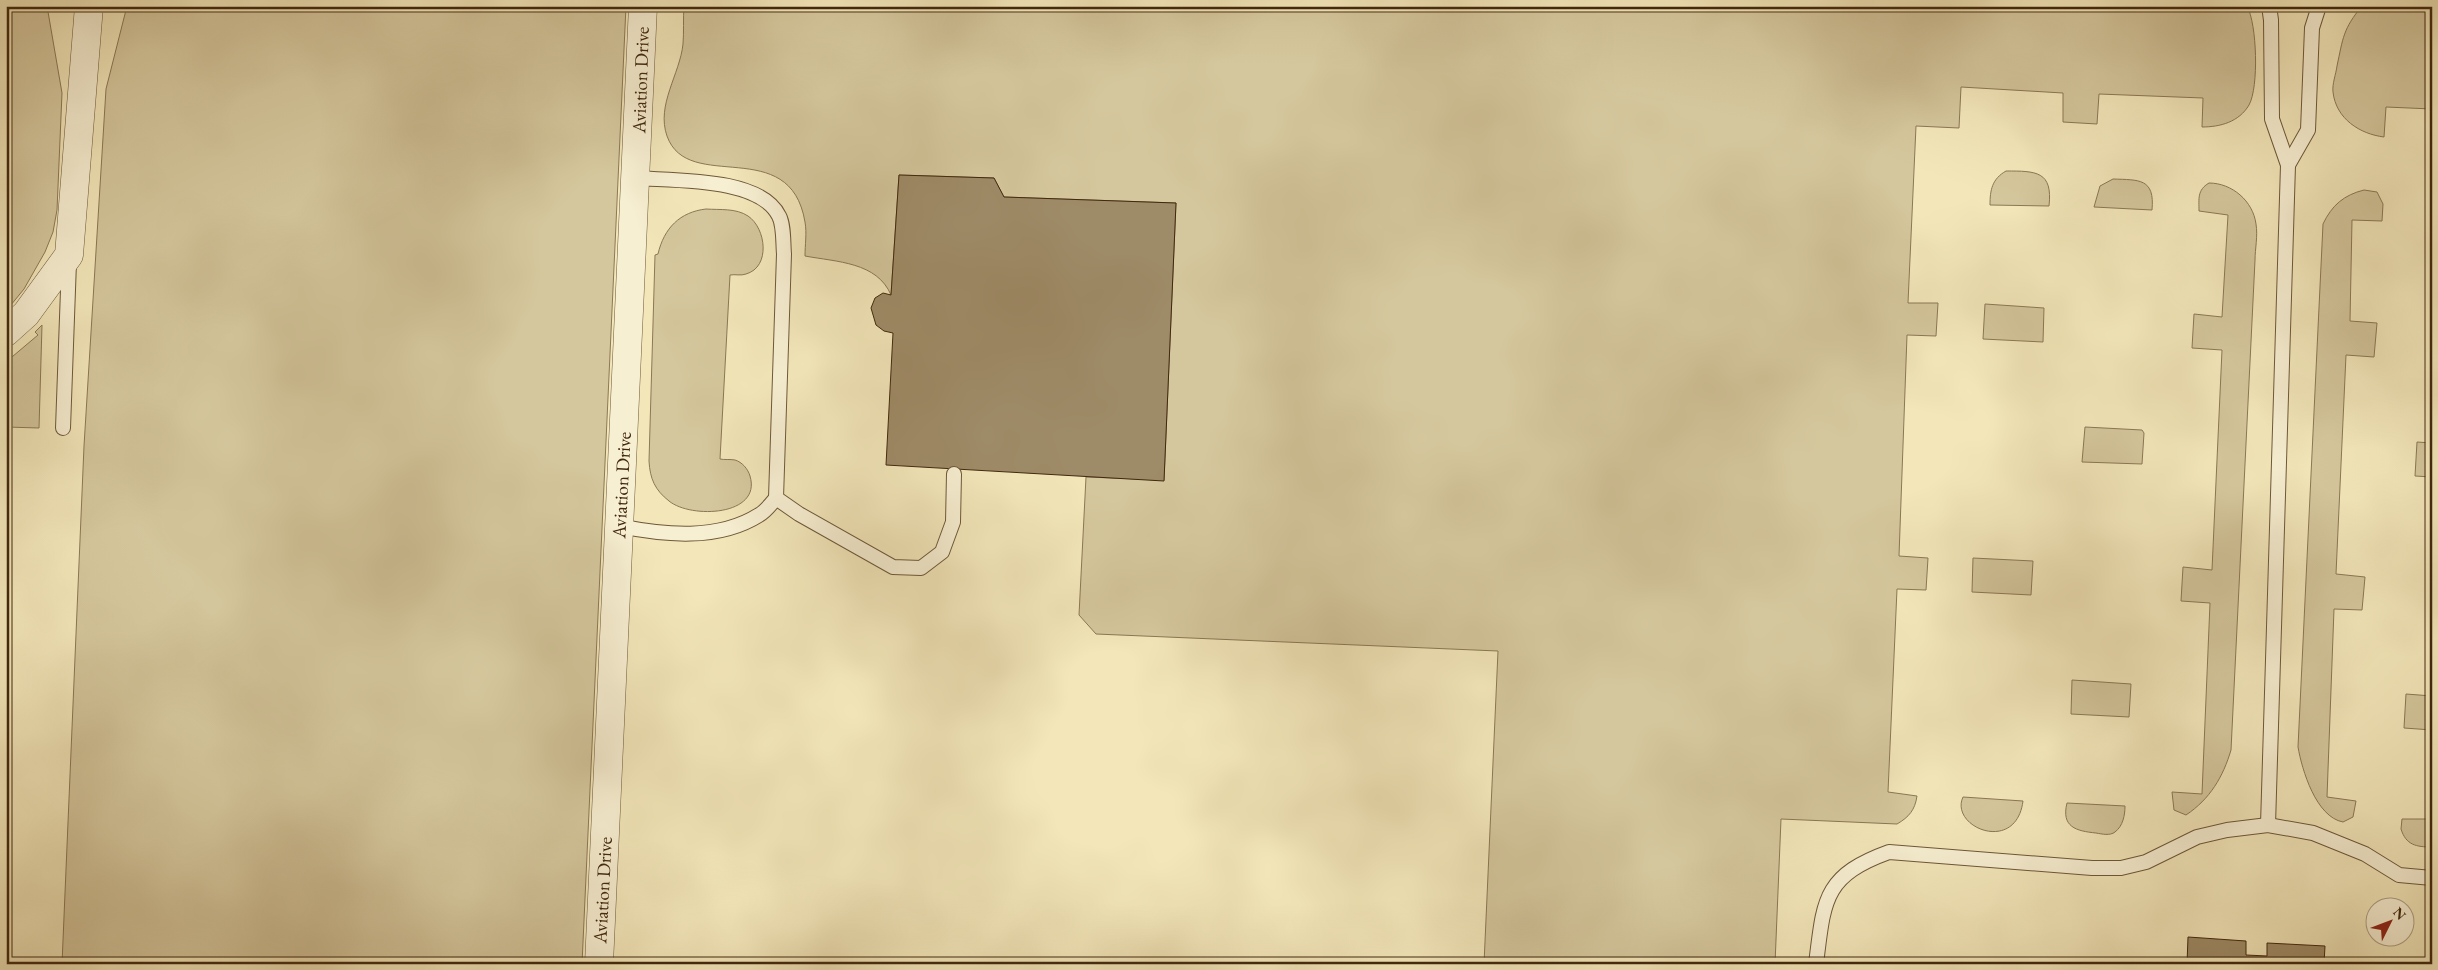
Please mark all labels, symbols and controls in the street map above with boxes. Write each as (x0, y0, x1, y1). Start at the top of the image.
street label: Aviation Drive (626, 26, 655, 135)
street label: Aviation Drive (606, 431, 637, 540)
street label: Aviation Drive (587, 836, 618, 945)
north arrow (2366, 898, 2416, 948)
text: N (2389, 903, 2411, 924)

